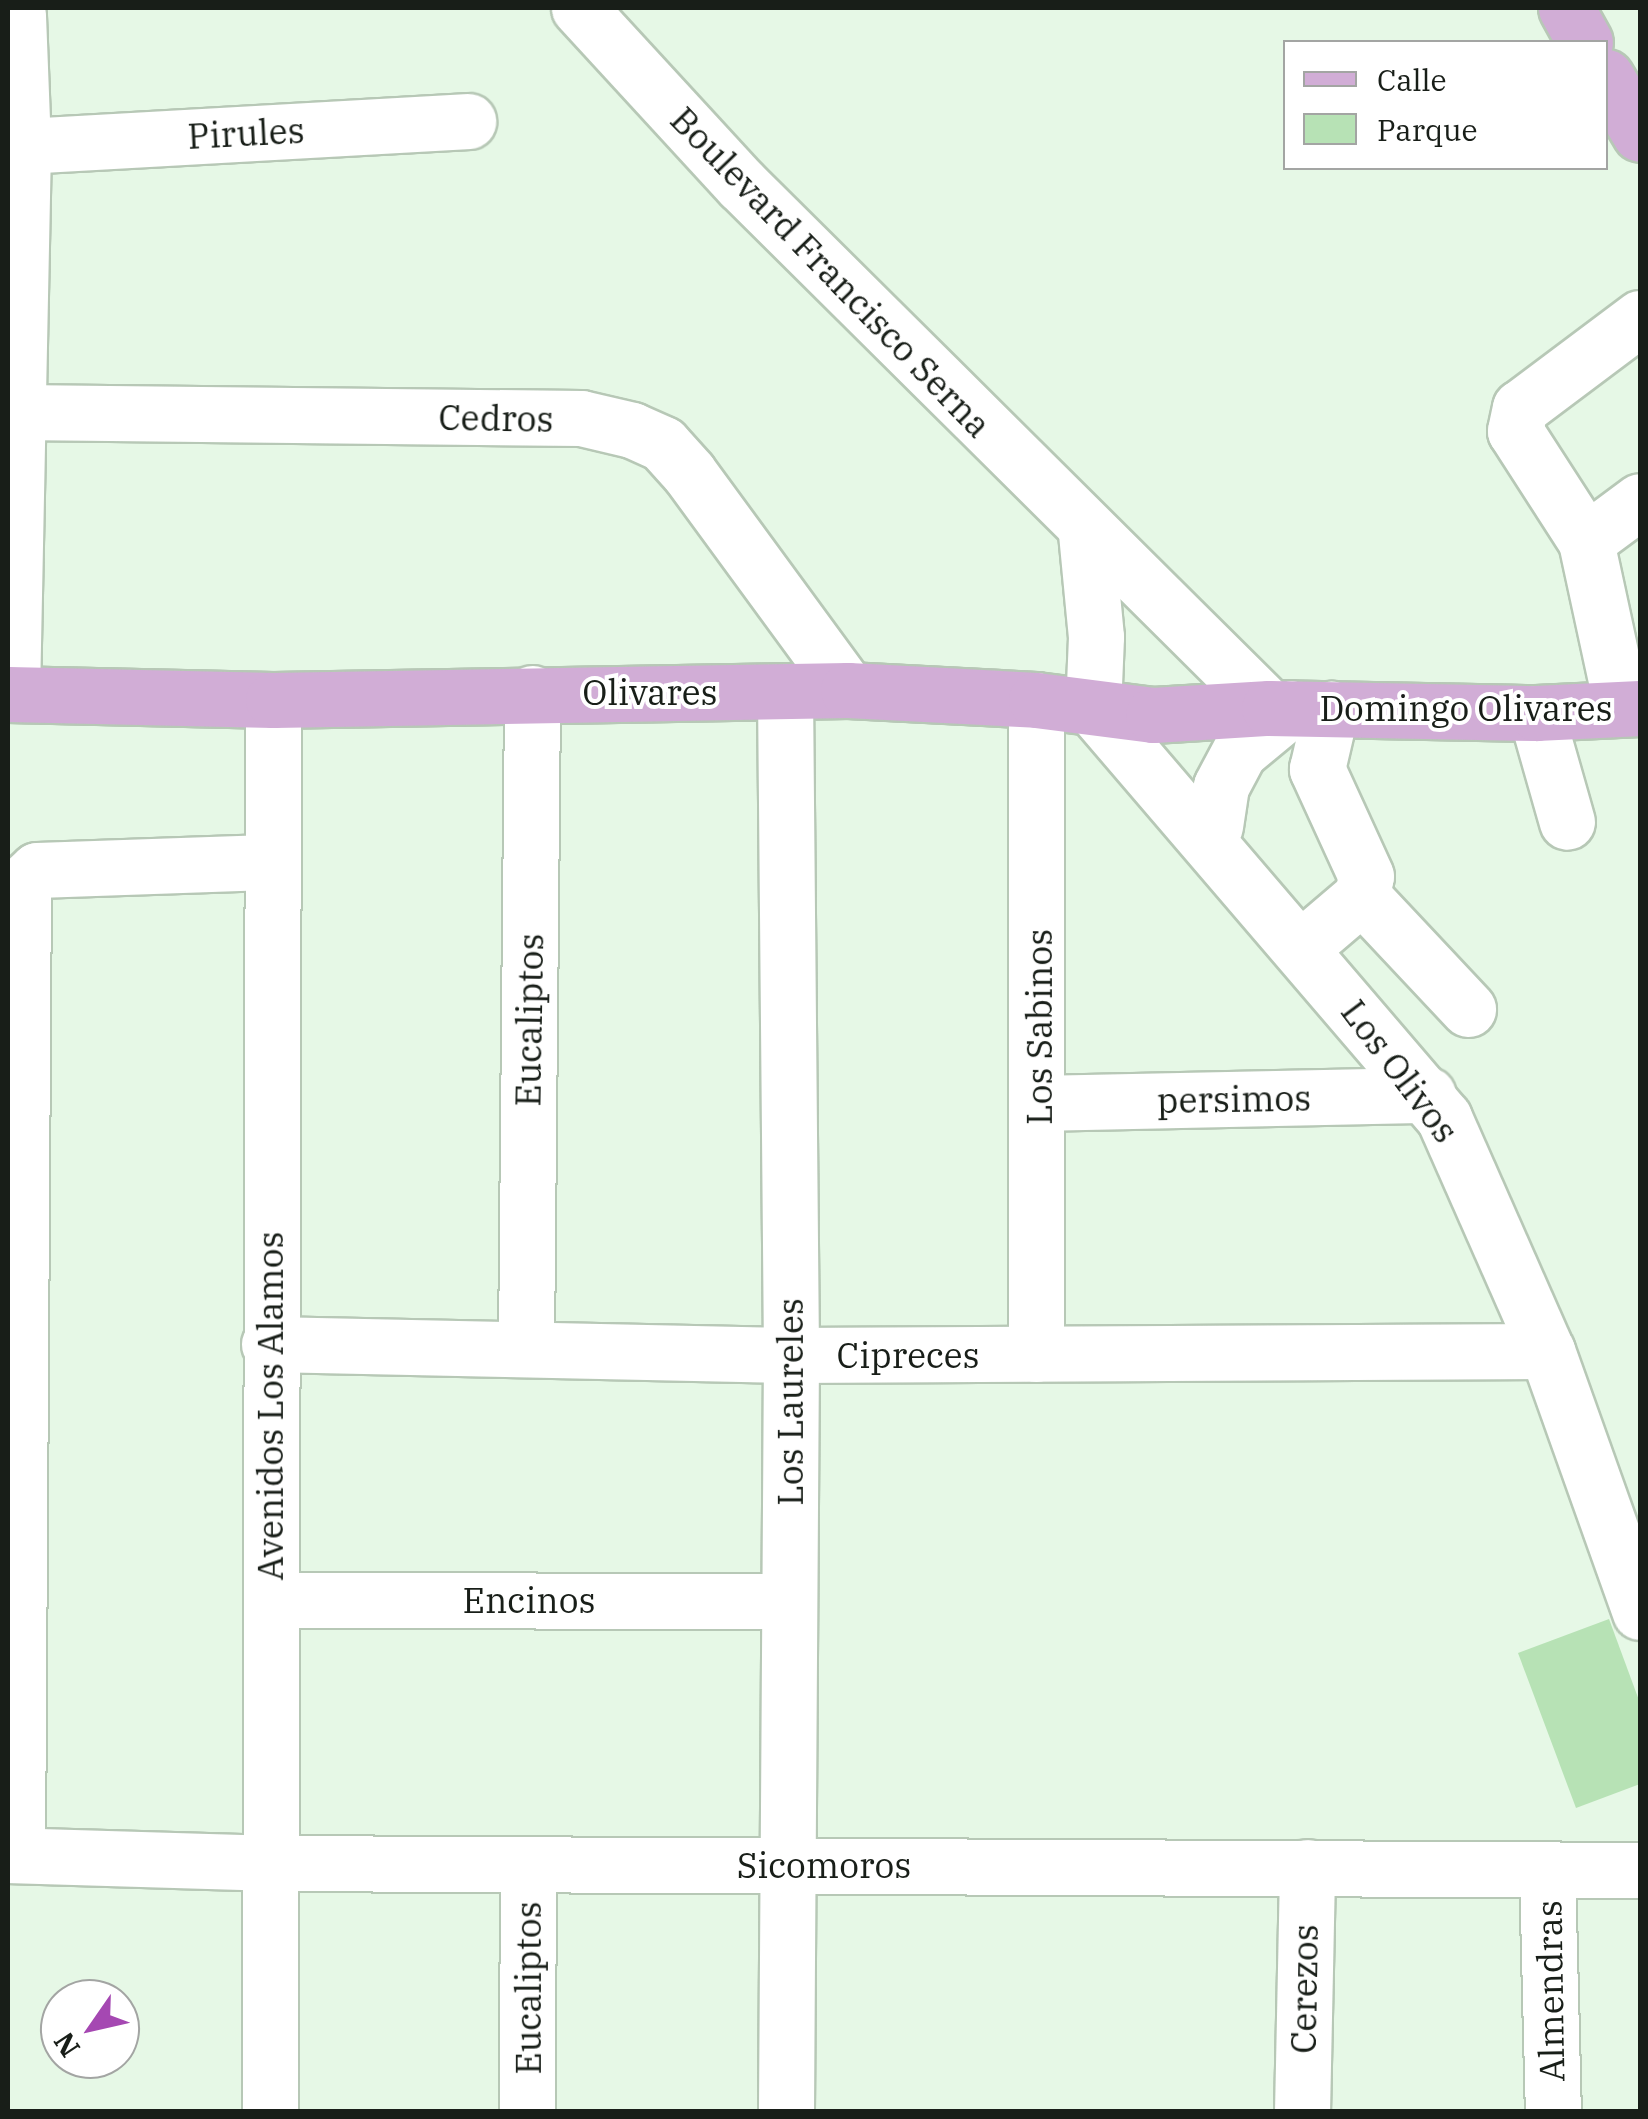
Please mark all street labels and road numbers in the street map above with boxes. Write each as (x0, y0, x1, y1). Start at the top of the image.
street label: Boulevard Francisco Serna (662, 98, 1000, 446)
street label: Pirules (186, 109, 306, 157)
street label: Cedros (438, 396, 554, 440)
street label: Olivares (582, 671, 718, 713)
street label: Domingo Olivares (1319, 687, 1613, 729)
street label: Los Sabinos (1018, 929, 1060, 1125)
street label: Eucaliptos (506, 933, 552, 1107)
street label: Los Olivos (1333, 991, 1467, 1151)
street label: persimos (1156, 1077, 1312, 1121)
street label: Avenidos Los Alamos (249, 1231, 291, 1581)
street label: Los Laureles (769, 1298, 811, 1506)
street label: Cipreces (836, 1334, 980, 1376)
street label: Encinos (462, 1579, 596, 1621)
street label: Sicomoros (737, 1844, 911, 1886)
street label: Almendras (1527, 1900, 1573, 2082)
street label: Eucaliptos (507, 1901, 549, 2075)
street label: Cerezos (1282, 1924, 1326, 2054)

